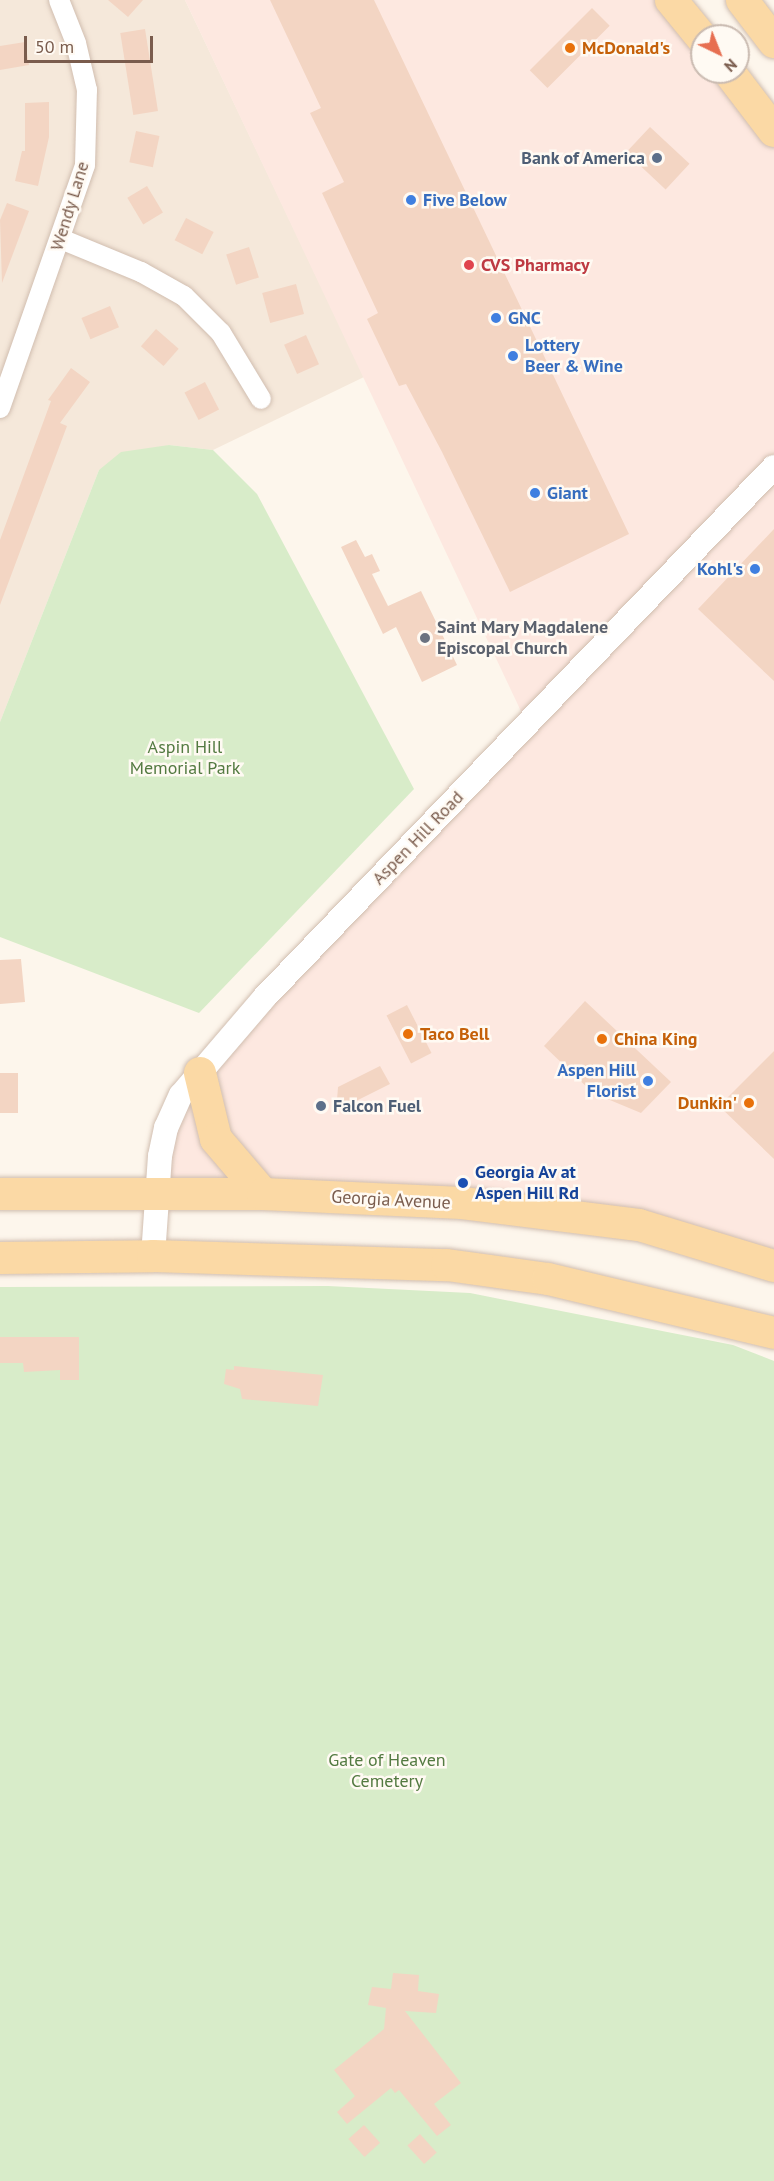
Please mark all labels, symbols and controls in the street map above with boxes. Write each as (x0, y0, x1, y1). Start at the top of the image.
scale bar (27, 24, 156, 62)
north arrow (690, 24, 750, 84)
text: 50 m (35, 35, 74, 58)
place label: McDonald's (582, 37, 670, 59)
marker: McDonald's (563, 41, 577, 55)
text: N (720, 55, 742, 77)
place label: Bank of America (520, 147, 645, 169)
marker: Bank of America (650, 151, 664, 165)
street label: Wendy Lane (46, 158, 94, 254)
place label: Five Below (423, 189, 507, 211)
marker: Five Below (404, 193, 418, 207)
place label: CVS Pharmacy (481, 254, 590, 276)
marker: CVS Pharmacy (462, 258, 476, 272)
place label: GNC (508, 307, 541, 329)
marker: GNC (489, 311, 503, 325)
place label: Lottery Beer & Wine (525, 335, 623, 378)
marker: Lottery Beer & Wine (506, 349, 520, 363)
place label: Giant (547, 482, 588, 504)
marker: Giant (528, 486, 542, 500)
place label: Kohl's (697, 558, 743, 580)
marker: Kohl's (748, 562, 762, 576)
place label: Saint Mary Magdalene Episcopal Church (437, 617, 609, 660)
marker: Saint Mary Magdalene Episcopal Church (418, 631, 432, 645)
park label: Aspin Hill Memorial Park (130, 737, 240, 780)
street label: Aspen Hill Road (368, 787, 468, 889)
place label: Taco Bell (420, 1023, 489, 1045)
marker: Taco Bell (401, 1027, 415, 1041)
place label: China King (614, 1028, 697, 1050)
marker: China King (595, 1032, 609, 1046)
place label: Aspen Hill Florist (557, 1060, 636, 1102)
marker: Aspen Hill Florist (641, 1074, 655, 1088)
place label: Dunkin' (678, 1092, 737, 1114)
place label: Falcon Fuel (333, 1095, 421, 1117)
marker: Dunkin' (742, 1096, 756, 1110)
marker: Falcon Fuel (314, 1099, 328, 1113)
place label: Georgia Av at Aspen Hill Rd (475, 1162, 579, 1204)
marker: Georgia Av at Aspen Hill Rd (456, 1176, 470, 1190)
street label: Georgia Avenue (330, 1186, 452, 1214)
park label: Gate of Heaven Cemetery (328, 1750, 446, 1792)

